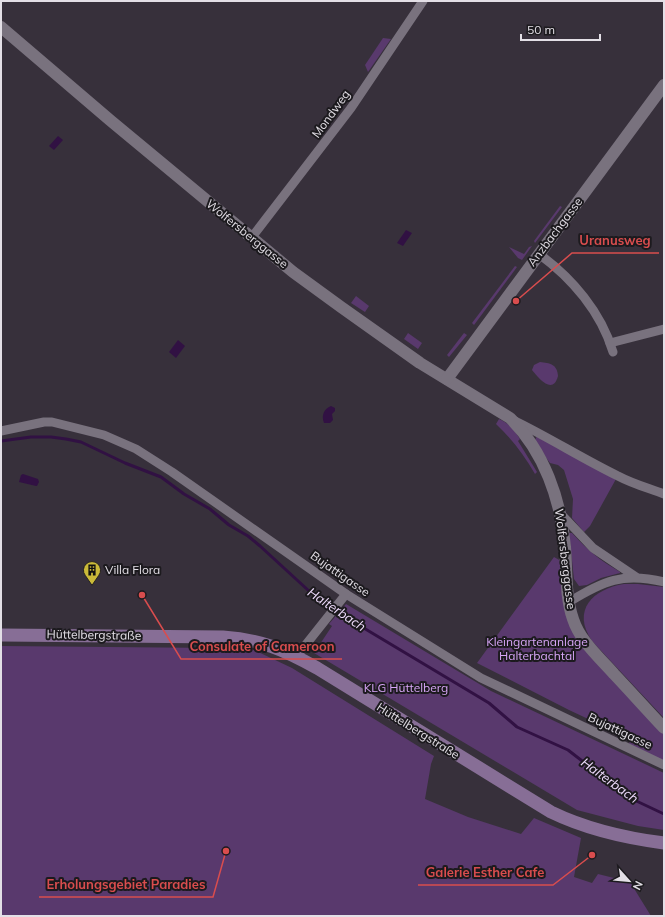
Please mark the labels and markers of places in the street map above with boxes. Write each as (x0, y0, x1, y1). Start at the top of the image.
callout: Uranusweg (572, 228, 659, 253)
building icon: Villa Flora (82, 560, 102, 585)
place label: Villa Flora (105, 562, 160, 577)
callout: Consulate of Cameroon (181, 634, 342, 659)
callout: Galerie Esther Cafe (418, 860, 553, 885)
callout: Erholungsgebiet Paradies (39, 872, 213, 897)

